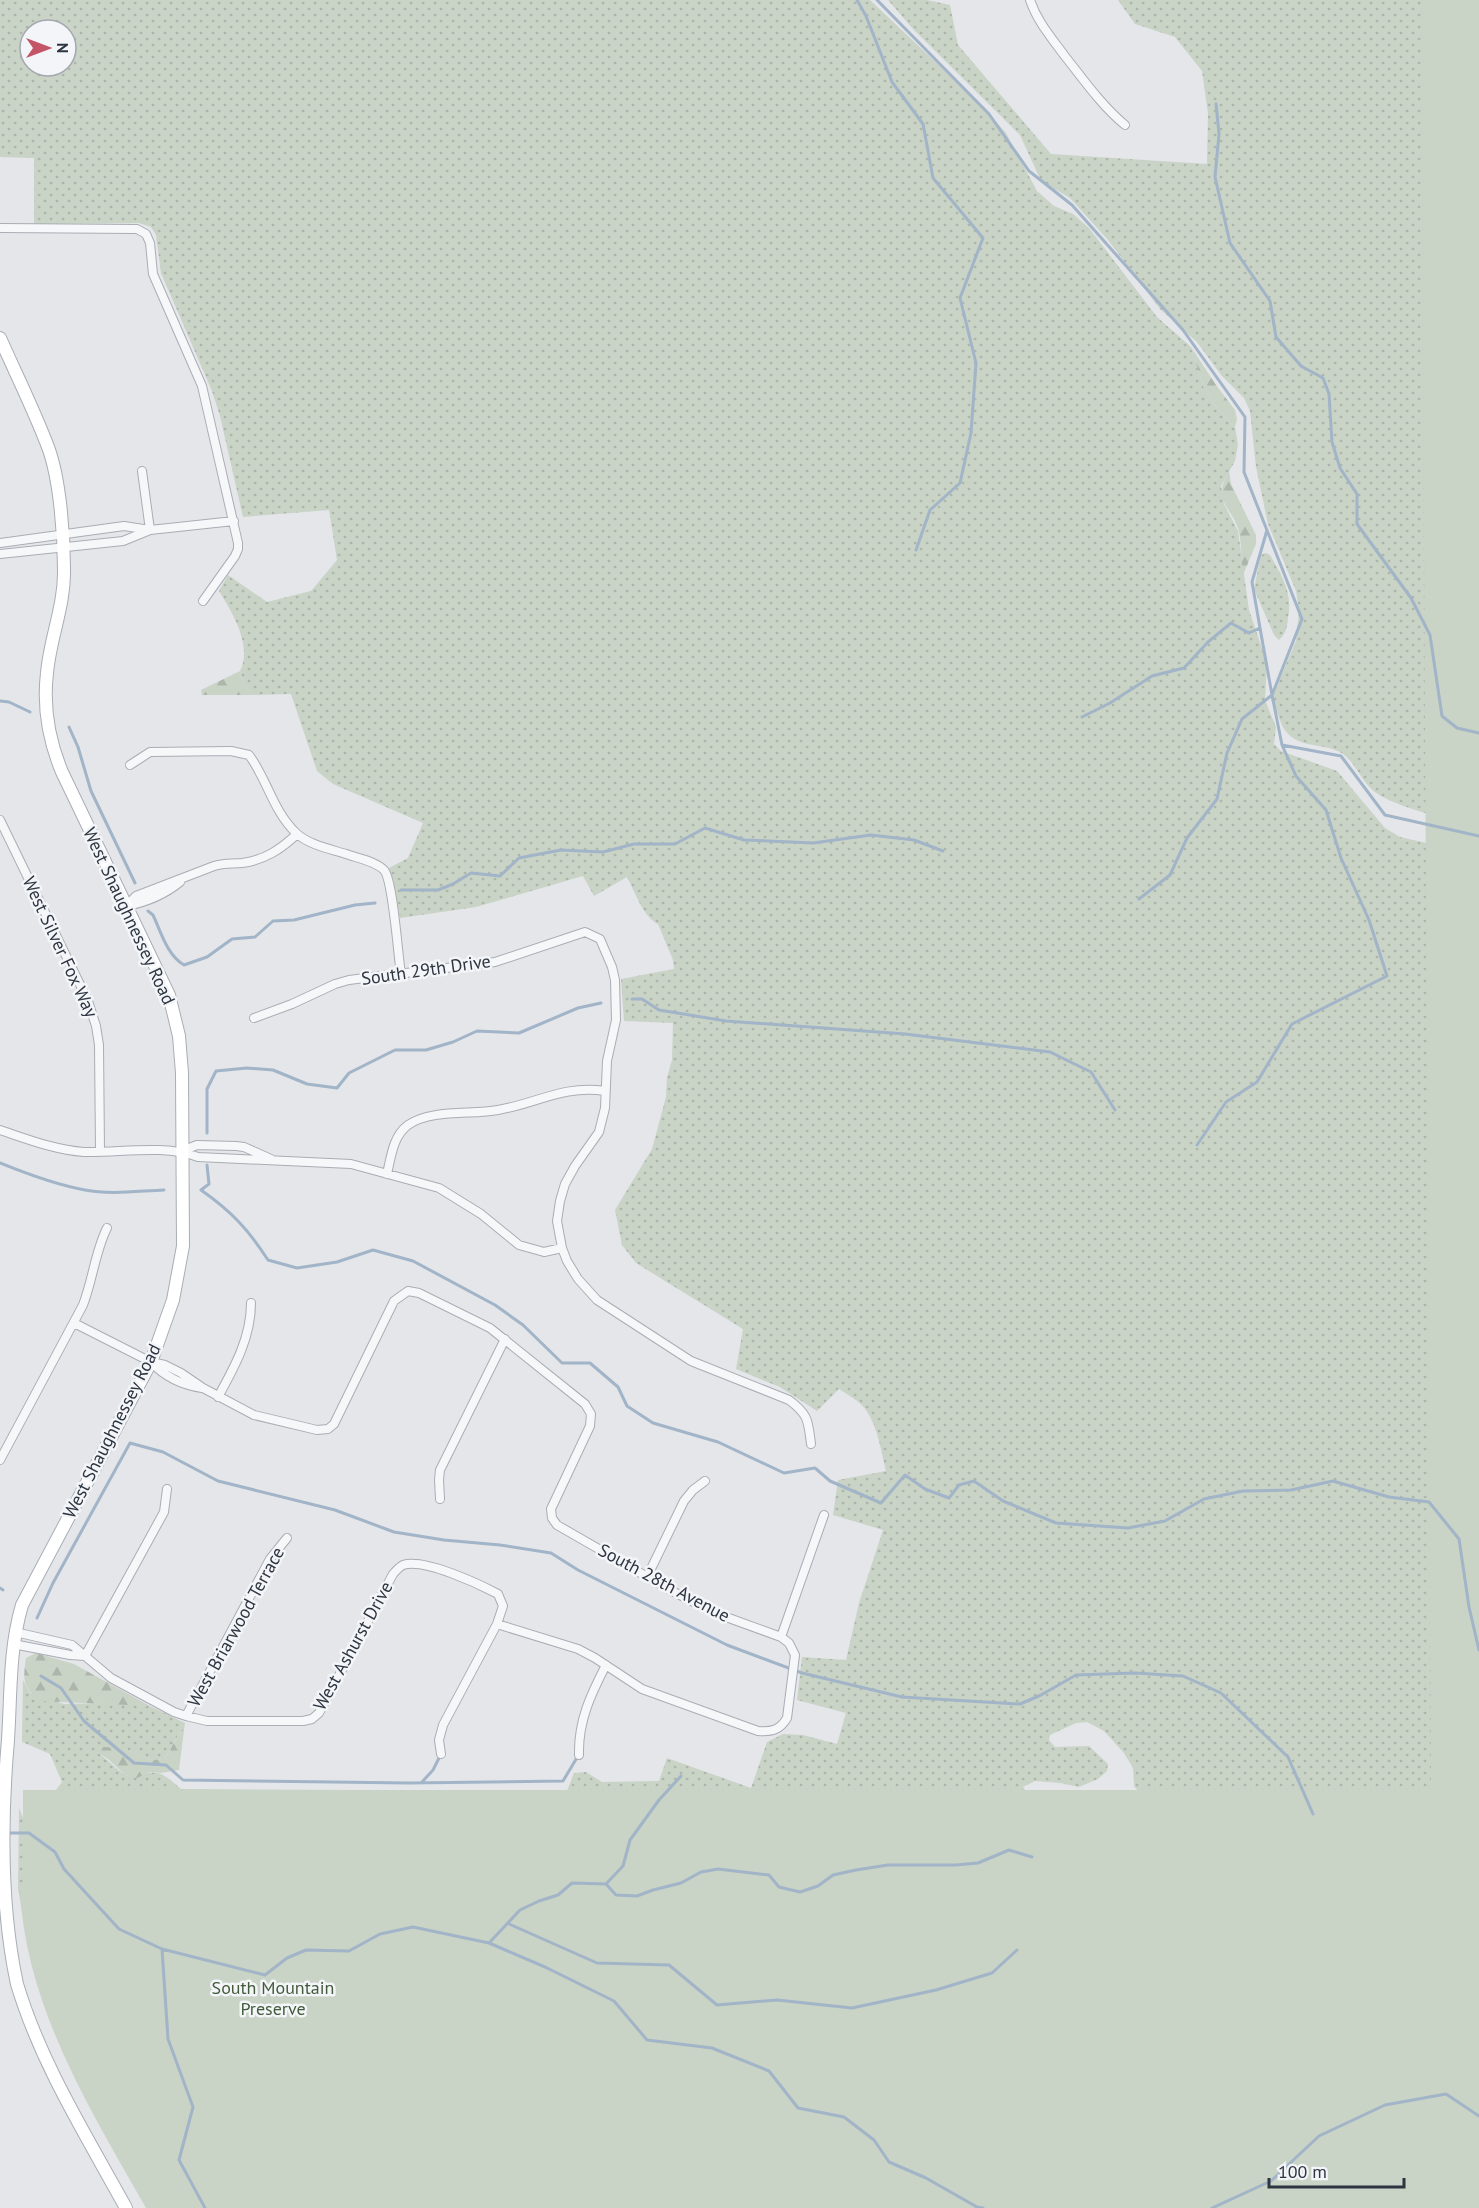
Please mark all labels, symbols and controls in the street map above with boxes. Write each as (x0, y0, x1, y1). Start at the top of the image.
north arrow (18, 18, 78, 78)
text: N (53, 43, 73, 53)
street label: West Shaughnessey Road (78, 824, 181, 1008)
street label: West Silver Fox Way (18, 873, 103, 1022)
street label: South 29th Drive (360, 949, 492, 990)
street label: West Shaughnessey Road (58, 1340, 166, 1522)
street label: South 28th Avenue (595, 1538, 734, 1627)
street label: West Briarwood Terrace (182, 1543, 289, 1711)
street label: West Ashurst Drive (308, 1577, 397, 1714)
park label: South Mountain Preserve (212, 1976, 334, 2020)
scale bar (1269, 2151, 1404, 2189)
text: 100 m (1278, 2160, 1327, 2183)

